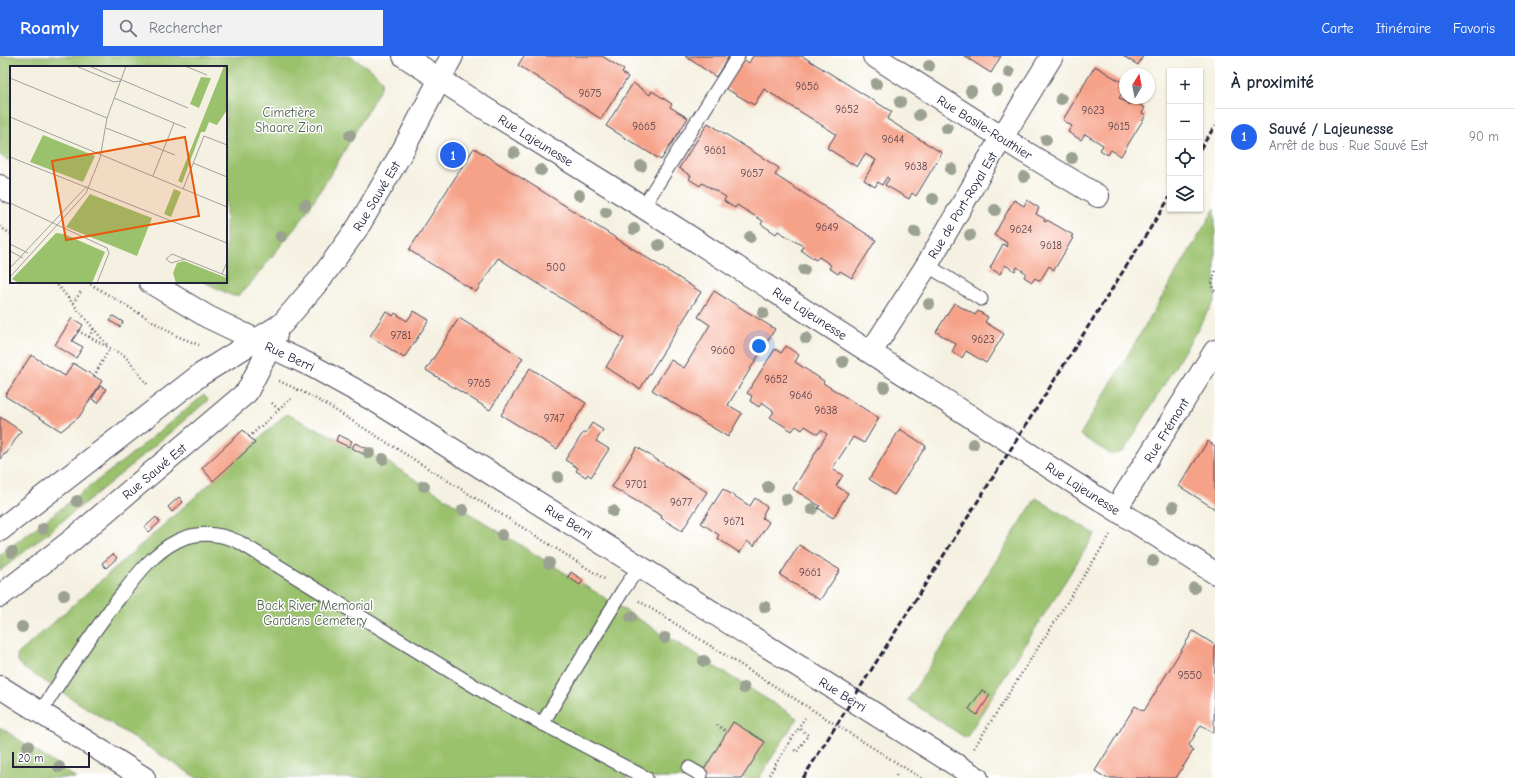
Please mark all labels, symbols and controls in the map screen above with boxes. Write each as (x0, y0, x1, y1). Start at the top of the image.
search box (103, 10, 383, 46)
text: Roamly (20, 17, 79, 39)
icon: search (117, 17, 139, 39)
text: Rechercher (149, 19, 222, 37)
text: Carte (1322, 20, 1354, 37)
text: Itinéraire (1376, 20, 1431, 37)
text: Favoris (1453, 20, 1495, 37)
inset map (10, 66, 227, 283)
north arrow (1119, 68, 1155, 104)
map controls (1167, 68, 1203, 212)
button: + (1167, 68, 1203, 104)
text: À proximité (1231, 73, 1314, 92)
house number: 9656 (795, 80, 819, 93)
house number: 9675 (579, 87, 602, 100)
street label: Rue Basile-Routhier (934, 92, 1036, 163)
house number: 9652 (835, 103, 859, 116)
house number: 9623 (1081, 104, 1105, 117)
button: − (1167, 104, 1203, 140)
park label: Cimetière Shaare Zion (255, 105, 323, 135)
street label: Rue Lajeunesse (496, 111, 576, 170)
house number: 9665 (632, 120, 656, 133)
house number: 9615 (1108, 120, 1130, 133)
text: Sauvé / Lajeunesse (1269, 120, 1393, 138)
text: 1 (1241, 129, 1247, 144)
text: 90 m (1469, 129, 1499, 144)
house number: 9644 (882, 133, 904, 146)
text: Arrêt de bus · Rue Sauvé Est (1269, 138, 1428, 153)
pin: 1 (440, 140, 466, 170)
button: locate (1167, 140, 1203, 176)
house number: 9661 (704, 144, 726, 157)
street label: Rue de Port-Royal Est (925, 148, 1001, 261)
street label: Rue Sauvé Est (350, 158, 404, 234)
house number: 9638 (904, 160, 928, 173)
house number: 9657 (741, 167, 763, 180)
button: layers (1167, 176, 1203, 212)
house number: 9649 (816, 221, 839, 234)
house number: 9624 (1010, 223, 1032, 236)
house number: 9618 (1040, 239, 1062, 252)
house number: 500 (546, 261, 566, 274)
street label: Rue Lajeunesse (770, 284, 850, 343)
house number: 9781 (390, 329, 412, 342)
house number: 9623 (971, 333, 995, 346)
your location (749, 336, 769, 356)
street label: Rue Berri (263, 338, 317, 374)
house number: 9660 (711, 344, 735, 357)
house number: 9652 (764, 373, 788, 386)
house number: 9765 (468, 377, 490, 390)
house number: 9646 (789, 389, 813, 402)
street label: Rue Frémont (1141, 394, 1193, 465)
house number: 9638 (814, 404, 838, 417)
house number: 9747 (544, 412, 564, 425)
street label: Rue Sauvé Est (119, 440, 190, 502)
street label: Rue Lajeunesse (1043, 459, 1123, 518)
house number: 9701 (625, 478, 647, 491)
house number: 9677 (670, 496, 692, 509)
street label: Rue Berri (542, 501, 595, 542)
house number: 9671 (723, 515, 745, 528)
house number: 9661 (799, 566, 821, 579)
park label: Back River Memorial Gardens Cemetery (257, 598, 373, 628)
house number: 9550 (1178, 669, 1202, 682)
street label: Rue Berri (816, 674, 869, 715)
scale bar (12, 750, 90, 769)
text: 20 m (18, 752, 43, 765)

